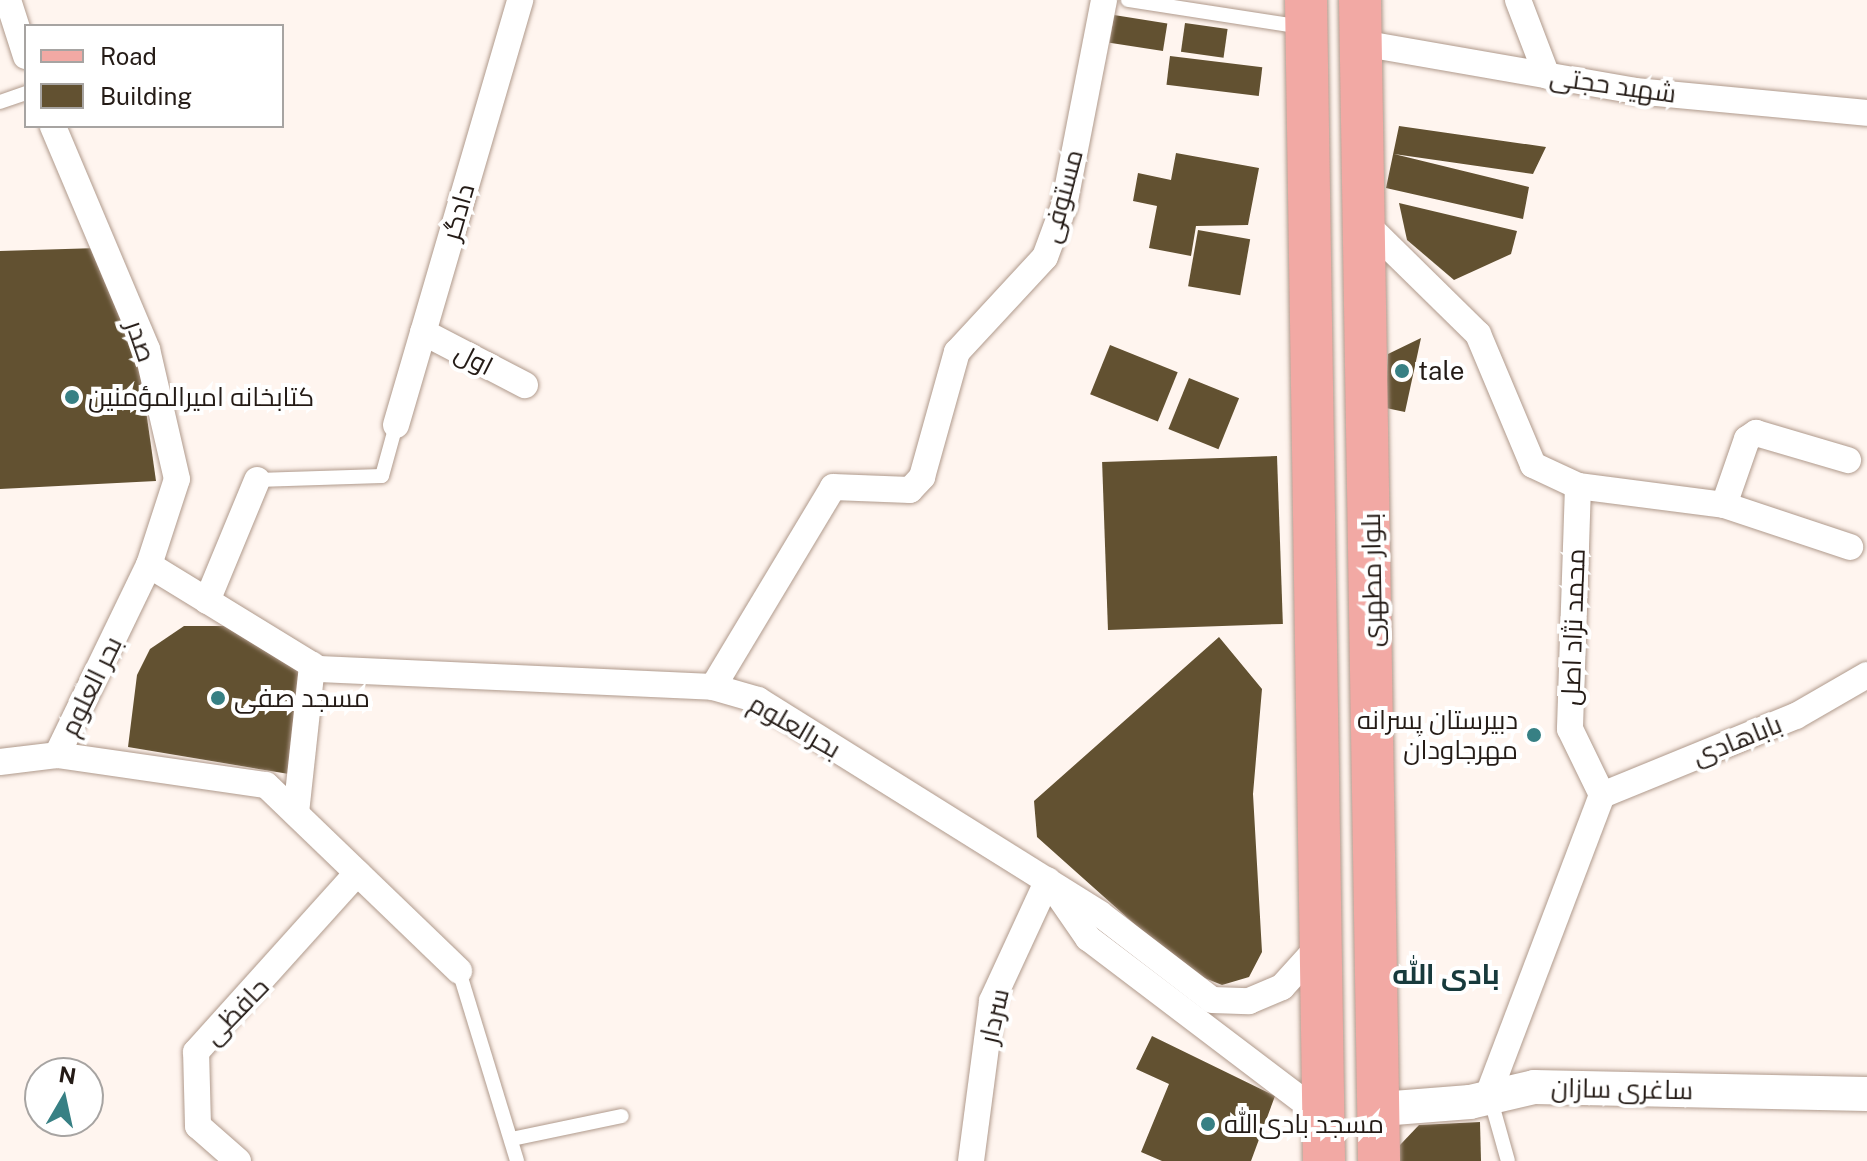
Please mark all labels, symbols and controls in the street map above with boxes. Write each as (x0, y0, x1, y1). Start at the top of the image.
legend (24, 24, 284, 128)
text: Road (100, 42, 157, 70)
street label: شهید حجتی (1548, 61, 1678, 109)
text: Building (100, 82, 192, 110)
street label: مستوفی (1035, 146, 1089, 246)
street label: دادگر (435, 180, 481, 244)
street label: صدر (119, 316, 163, 366)
street label: اول (450, 336, 498, 382)
place label: tale (1418, 355, 1464, 387)
marker: tale (1393, 362, 1411, 380)
place label: کتابخانه امیرالمؤمنین (88, 381, 314, 413)
marker: کتابخانه امیرالمؤمنین (63, 388, 81, 406)
street label: بلوار مطهری (1355, 512, 1389, 648)
street label: محمد نژاد اصل (1555, 548, 1591, 706)
street label: بحر العلوم (54, 631, 128, 741)
place label: مسجد صفی (234, 682, 370, 714)
street label: بحرالعلوم (744, 687, 846, 765)
marker: مسجد صفی (209, 689, 227, 707)
place label: دبیرستان پسرانه مهرجاودان (1357, 704, 1518, 766)
street label: باباهادی (1688, 708, 1786, 772)
marker: دبیرستان پسرانه مهرجاودان (1525, 726, 1543, 744)
district label: بادی الله (1392, 957, 1500, 991)
street label: حافظی (197, 971, 275, 1051)
street label: سردار (973, 986, 1015, 1046)
north arrow (24, 1057, 104, 1137)
text: N (57, 1061, 78, 1089)
street label: ساغری سازان (1551, 1072, 1693, 1106)
place label: مسجد بادی‌الله (1224, 1108, 1384, 1140)
marker: مسجد بادی‌الله (1199, 1115, 1217, 1133)

